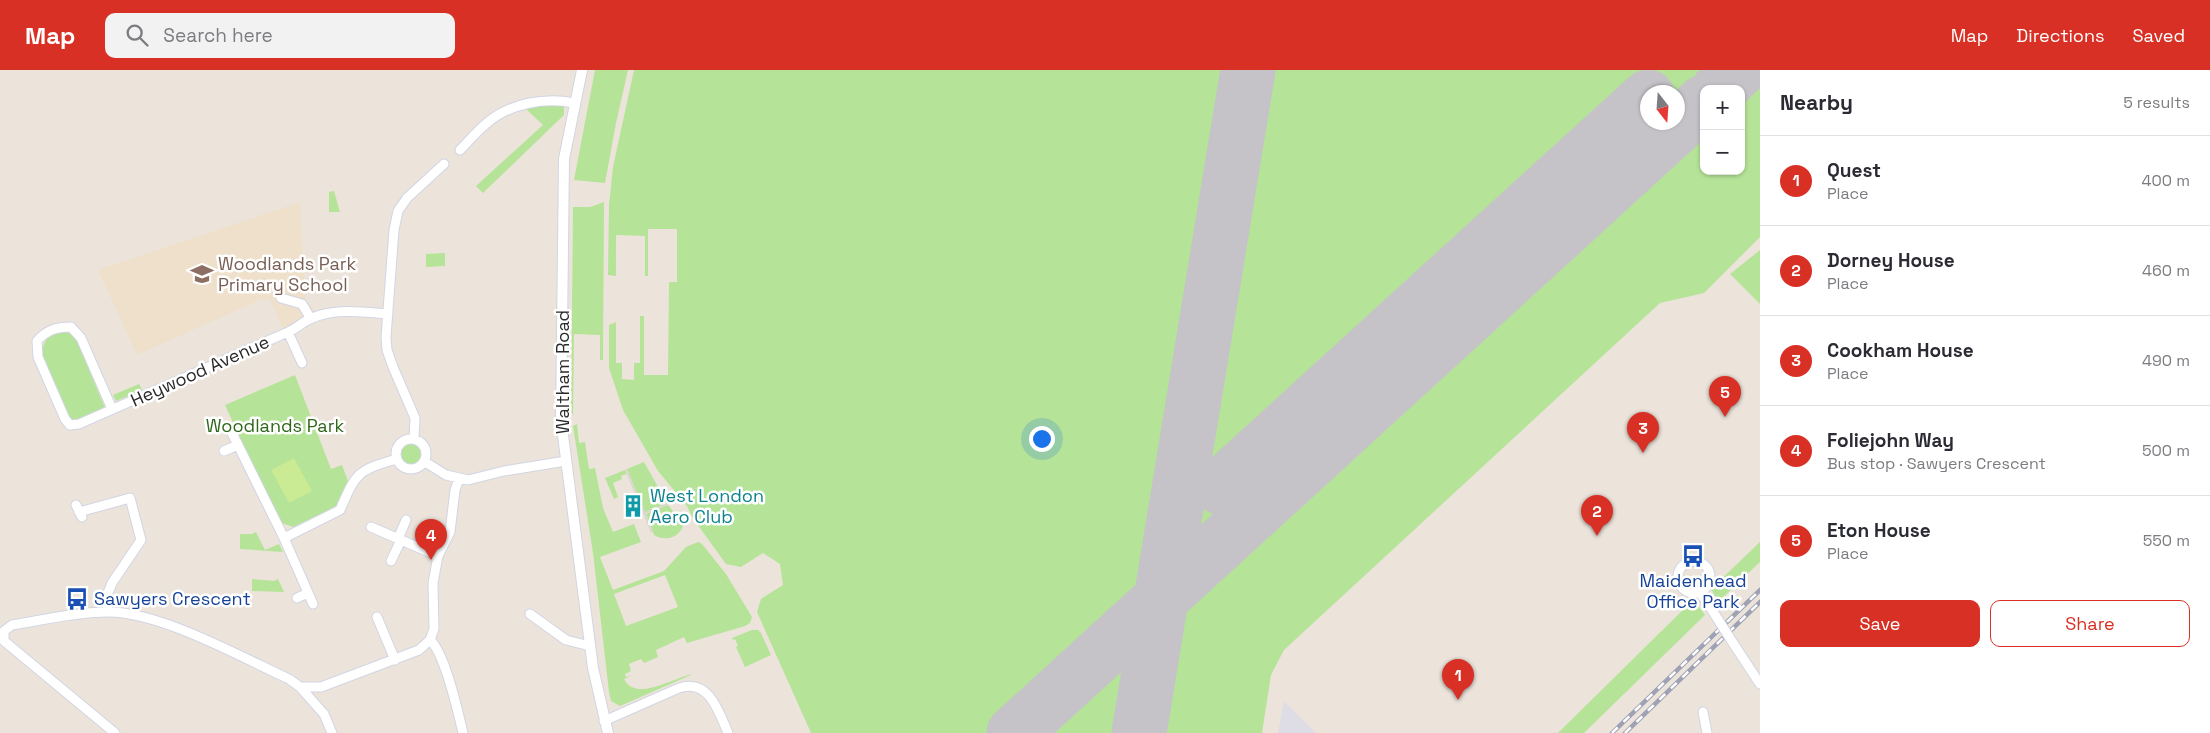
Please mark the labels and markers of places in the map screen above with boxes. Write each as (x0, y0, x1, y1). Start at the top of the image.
place label: Woodlands Park Primary School (218, 252, 357, 296)
school or university icon: Woodlands Park Primary School (189, 261, 215, 287)
pin: 5 (1709, 376, 1741, 417)
pin: 3 (1627, 412, 1659, 453)
place label: West London Aero Club (650, 484, 764, 528)
building icon: West London Aero Club (620, 493, 646, 519)
pin: 2 (1581, 495, 1613, 536)
pin: 4 (415, 519, 447, 560)
bus stop icon: Maidenhead Office Park (1680, 543, 1706, 569)
place label: Maidenhead Office Park (1640, 569, 1747, 613)
bus stop icon: Sawyers Crescent (64, 586, 90, 612)
place label: Sawyers Crescent (94, 587, 251, 610)
pin: 1 (1442, 659, 1474, 700)

